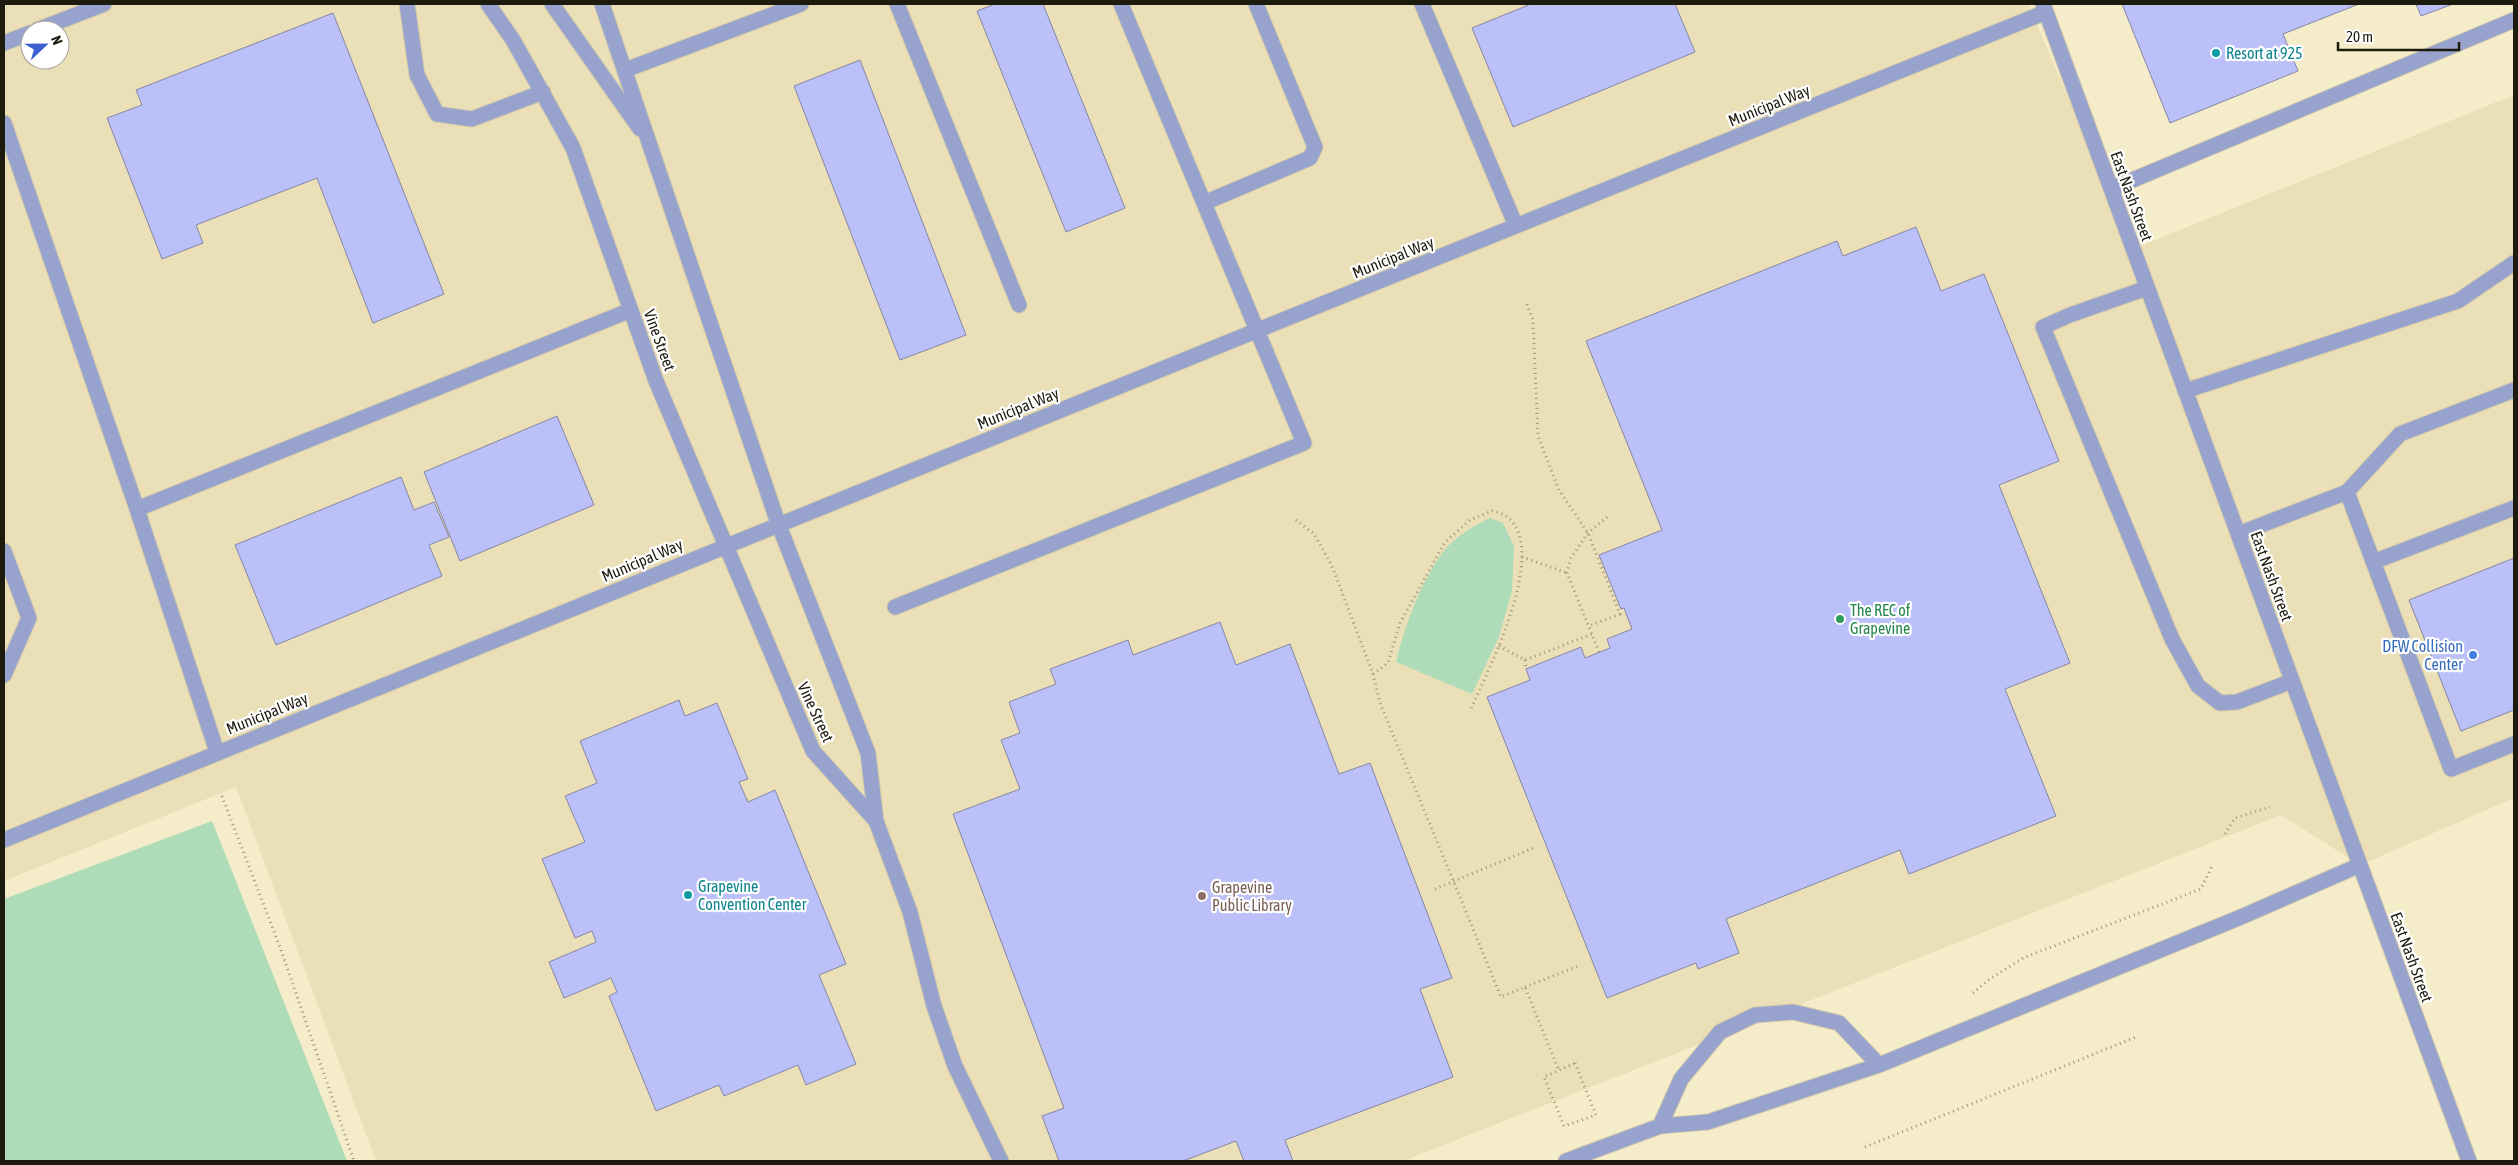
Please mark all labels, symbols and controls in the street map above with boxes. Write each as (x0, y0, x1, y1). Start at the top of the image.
north arrow (20, 20, 70, 70)
scale bar (2338, 20, 2459, 52)
text: 20 m (2346, 28, 2373, 45)
text: N (48, 33, 66, 47)
place label: Resort at 925 (2226, 44, 2303, 62)
marker: Resort at 925 (2210, 47, 2222, 59)
street label: Municipal Way (1726, 80, 1813, 130)
street label: East Nash Street (2107, 149, 2157, 244)
street label: Municipal Way (1350, 232, 1437, 282)
street label: Vine Street (641, 307, 680, 373)
street label: Municipal Way (975, 383, 1062, 433)
street label: East Nash Street (2247, 529, 2297, 624)
street label: Municipal Way (599, 535, 686, 586)
place label: The REC of Grapevine (1850, 601, 1911, 638)
marker: The REC of Grapevine (1834, 613, 1846, 625)
place label: DFW Collision Center (2382, 637, 2463, 673)
marker: DFW Collision Center (2467, 649, 2479, 661)
street label: Vine Street (794, 679, 838, 745)
street label: Municipal Way (224, 688, 311, 738)
place label: Grapevine Convention Center (698, 877, 807, 913)
place label: Grapevine Public Library (1212, 878, 1292, 915)
marker: Grapevine Convention Center (682, 889, 694, 901)
marker: Grapevine Public Library (1196, 890, 1208, 902)
street label: East Nash Street (2387, 910, 2437, 1005)

